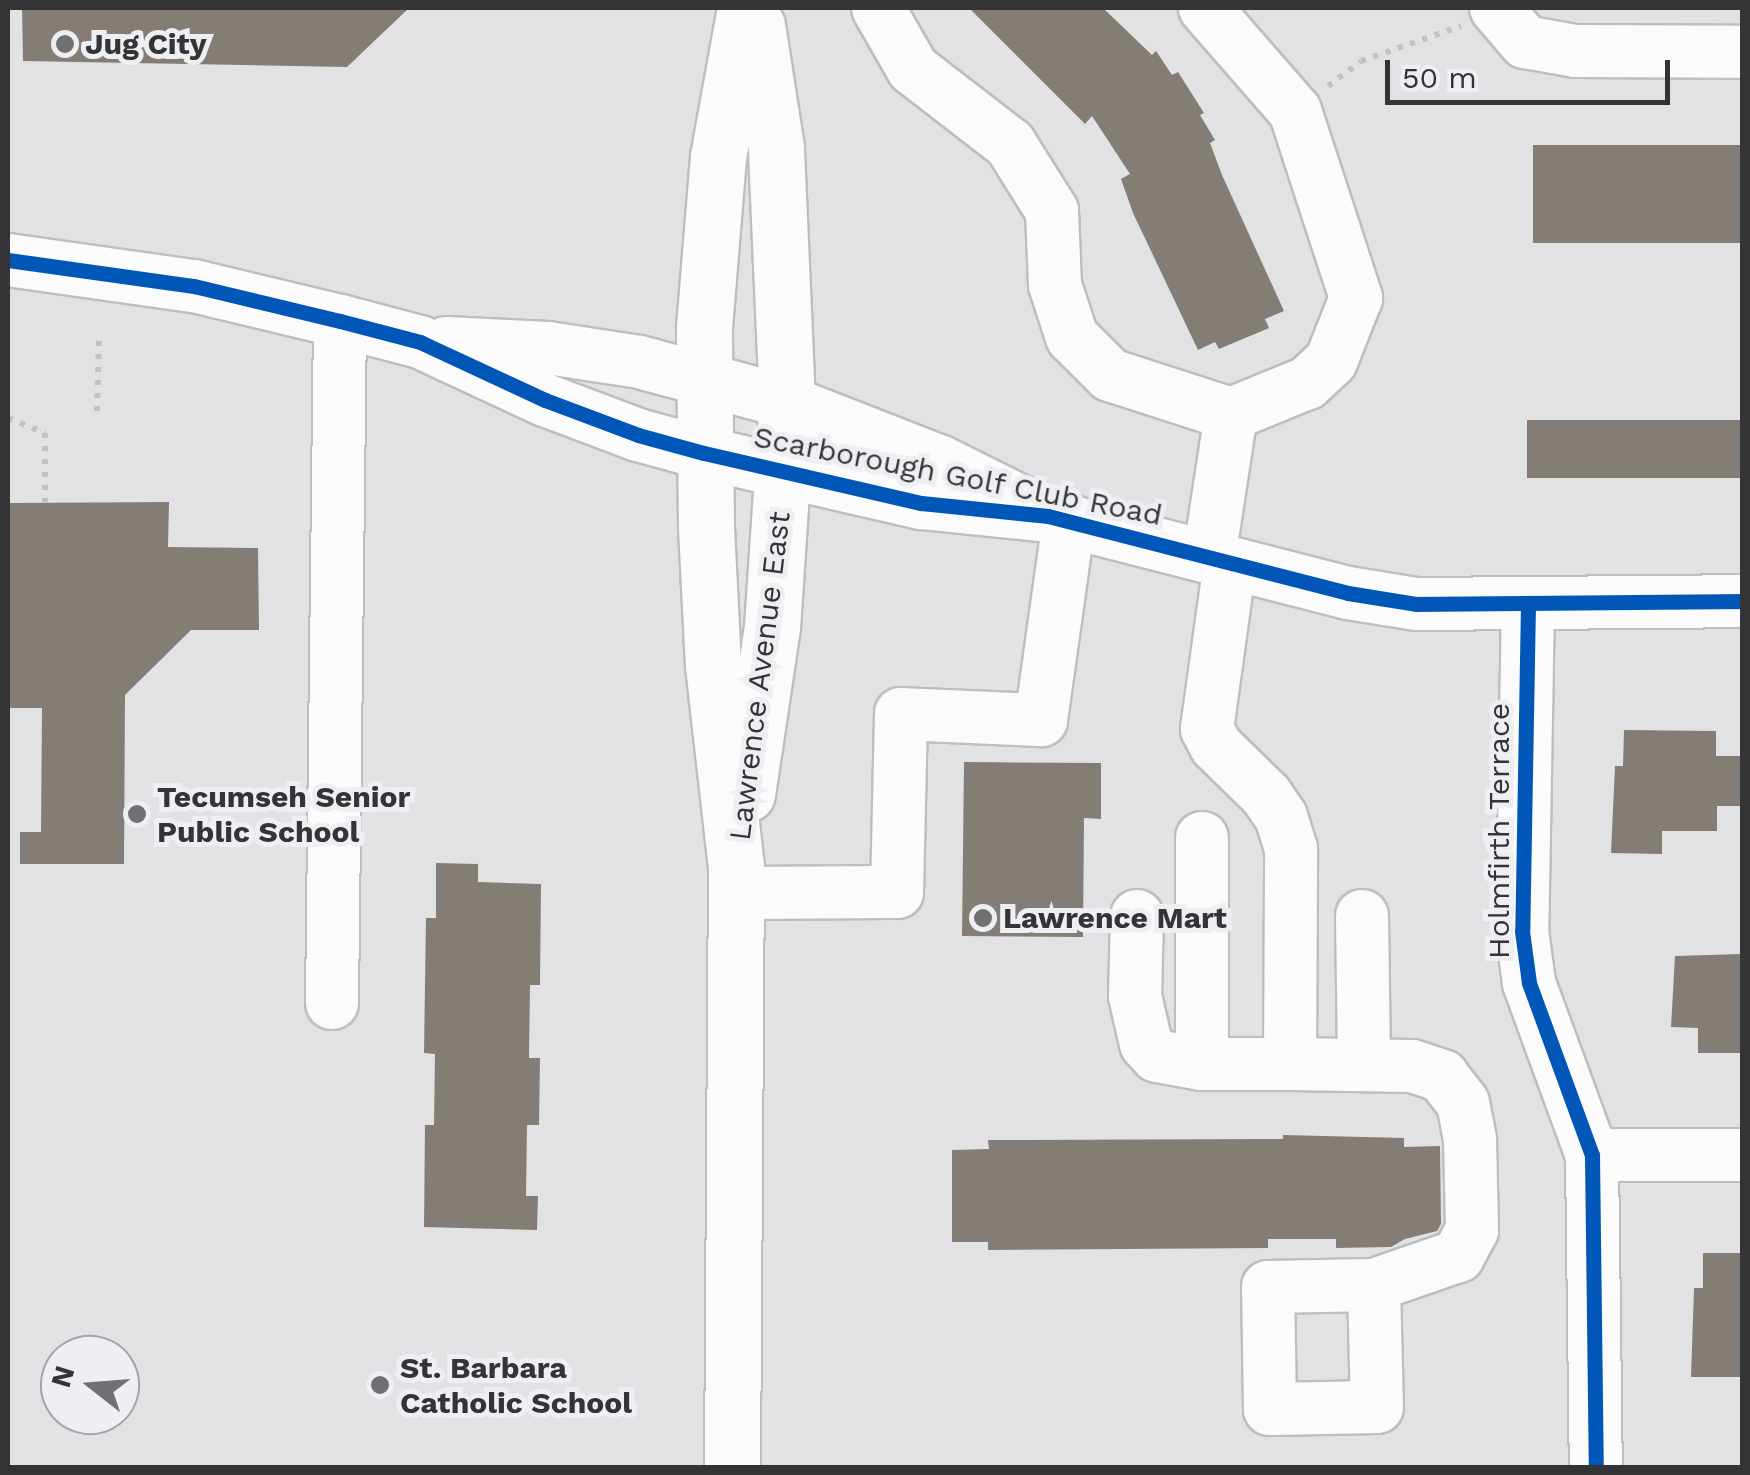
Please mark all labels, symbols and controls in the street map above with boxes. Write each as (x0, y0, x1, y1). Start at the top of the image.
place label: Jug City (85, 26, 207, 62)
marker: Jug City (54, 33, 76, 55)
scale bar (1390, 40, 1675, 102)
text: 50 m (1402, 60, 1477, 95)
street label: Scarborough Golf Club Road (750, 419, 1166, 533)
street label: Lawrence Avenue East (722, 509, 798, 843)
street label: Holmfirth Terrace (1481, 702, 1517, 960)
place label: Tecumseh Senior Public School (157, 779, 410, 850)
marker: Tecumseh Senior Public School (126, 803, 148, 825)
place label: Lawrence Mart (1003, 900, 1227, 936)
marker: Lawrence Mart (972, 907, 994, 929)
north arrow (40, 1335, 140, 1435)
place label: St. Barbara Catholic School (400, 1350, 632, 1420)
text: N (44, 1362, 82, 1391)
marker: St. Barbara Catholic School (369, 1374, 391, 1396)

